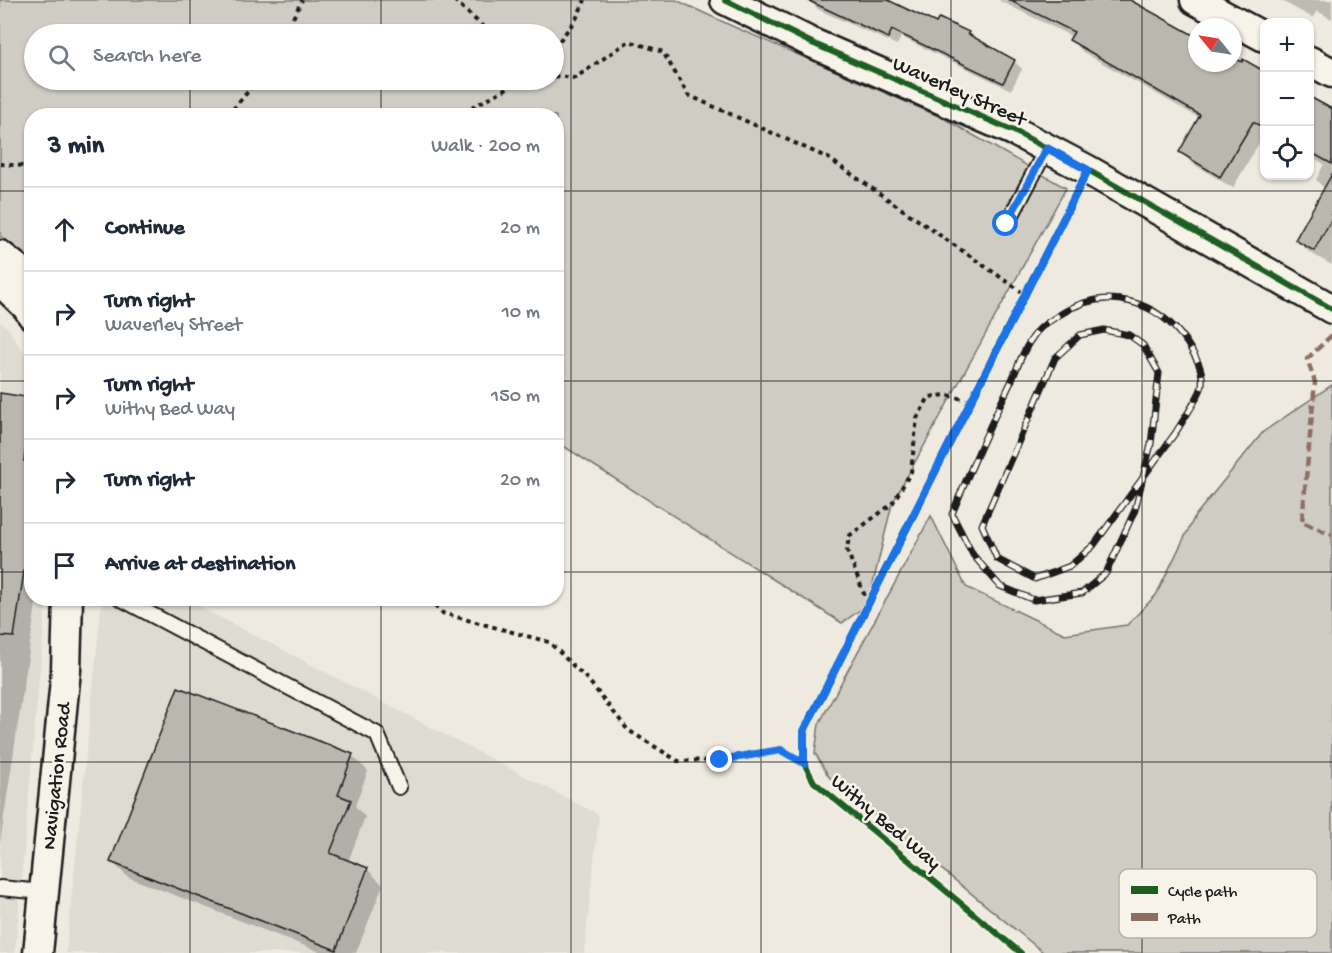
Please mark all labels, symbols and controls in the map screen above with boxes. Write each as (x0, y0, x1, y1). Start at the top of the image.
north arrow (1188, 18, 1242, 72)
map controls (1260, 18, 1314, 180)
button: + (1260, 18, 1314, 72)
search box (24, 24, 564, 90)
icon: search (45, 41, 78, 74)
text: Search here (93, 44, 201, 70)
street label: Waverley Street (888, 53, 1032, 135)
button: − (1260, 72, 1314, 126)
button: locate (1260, 126, 1314, 180)
text: 3 min (48, 132, 104, 163)
text: Walk · 200 m (431, 136, 540, 159)
route start (992, 210, 1018, 236)
icon: ahead (48, 213, 81, 246)
text: Continue (105, 216, 185, 242)
text: 20 m (500, 218, 540, 241)
text: Turn right (105, 289, 193, 315)
icon: right (48, 297, 81, 330)
text: 10 m (502, 302, 540, 325)
text: Waverley Street (105, 315, 242, 338)
text: Turn right (105, 373, 193, 399)
icon: right (48, 381, 81, 414)
text: 150 m (491, 386, 540, 409)
text: Withy Bed Way (105, 399, 235, 422)
icon: right (48, 465, 81, 498)
text: Turn right (105, 468, 193, 494)
text: 20 m (500, 470, 540, 493)
icon: arrive (48, 549, 81, 582)
text: Arrive at destination (105, 552, 295, 578)
street label: Navigation Road (38, 700, 79, 851)
route end (706, 746, 732, 772)
street label: Withy Bed Way (825, 770, 945, 877)
legend (1119, 869, 1317, 938)
text: Cycle path (1168, 884, 1238, 903)
text: Path (1167, 911, 1201, 930)

